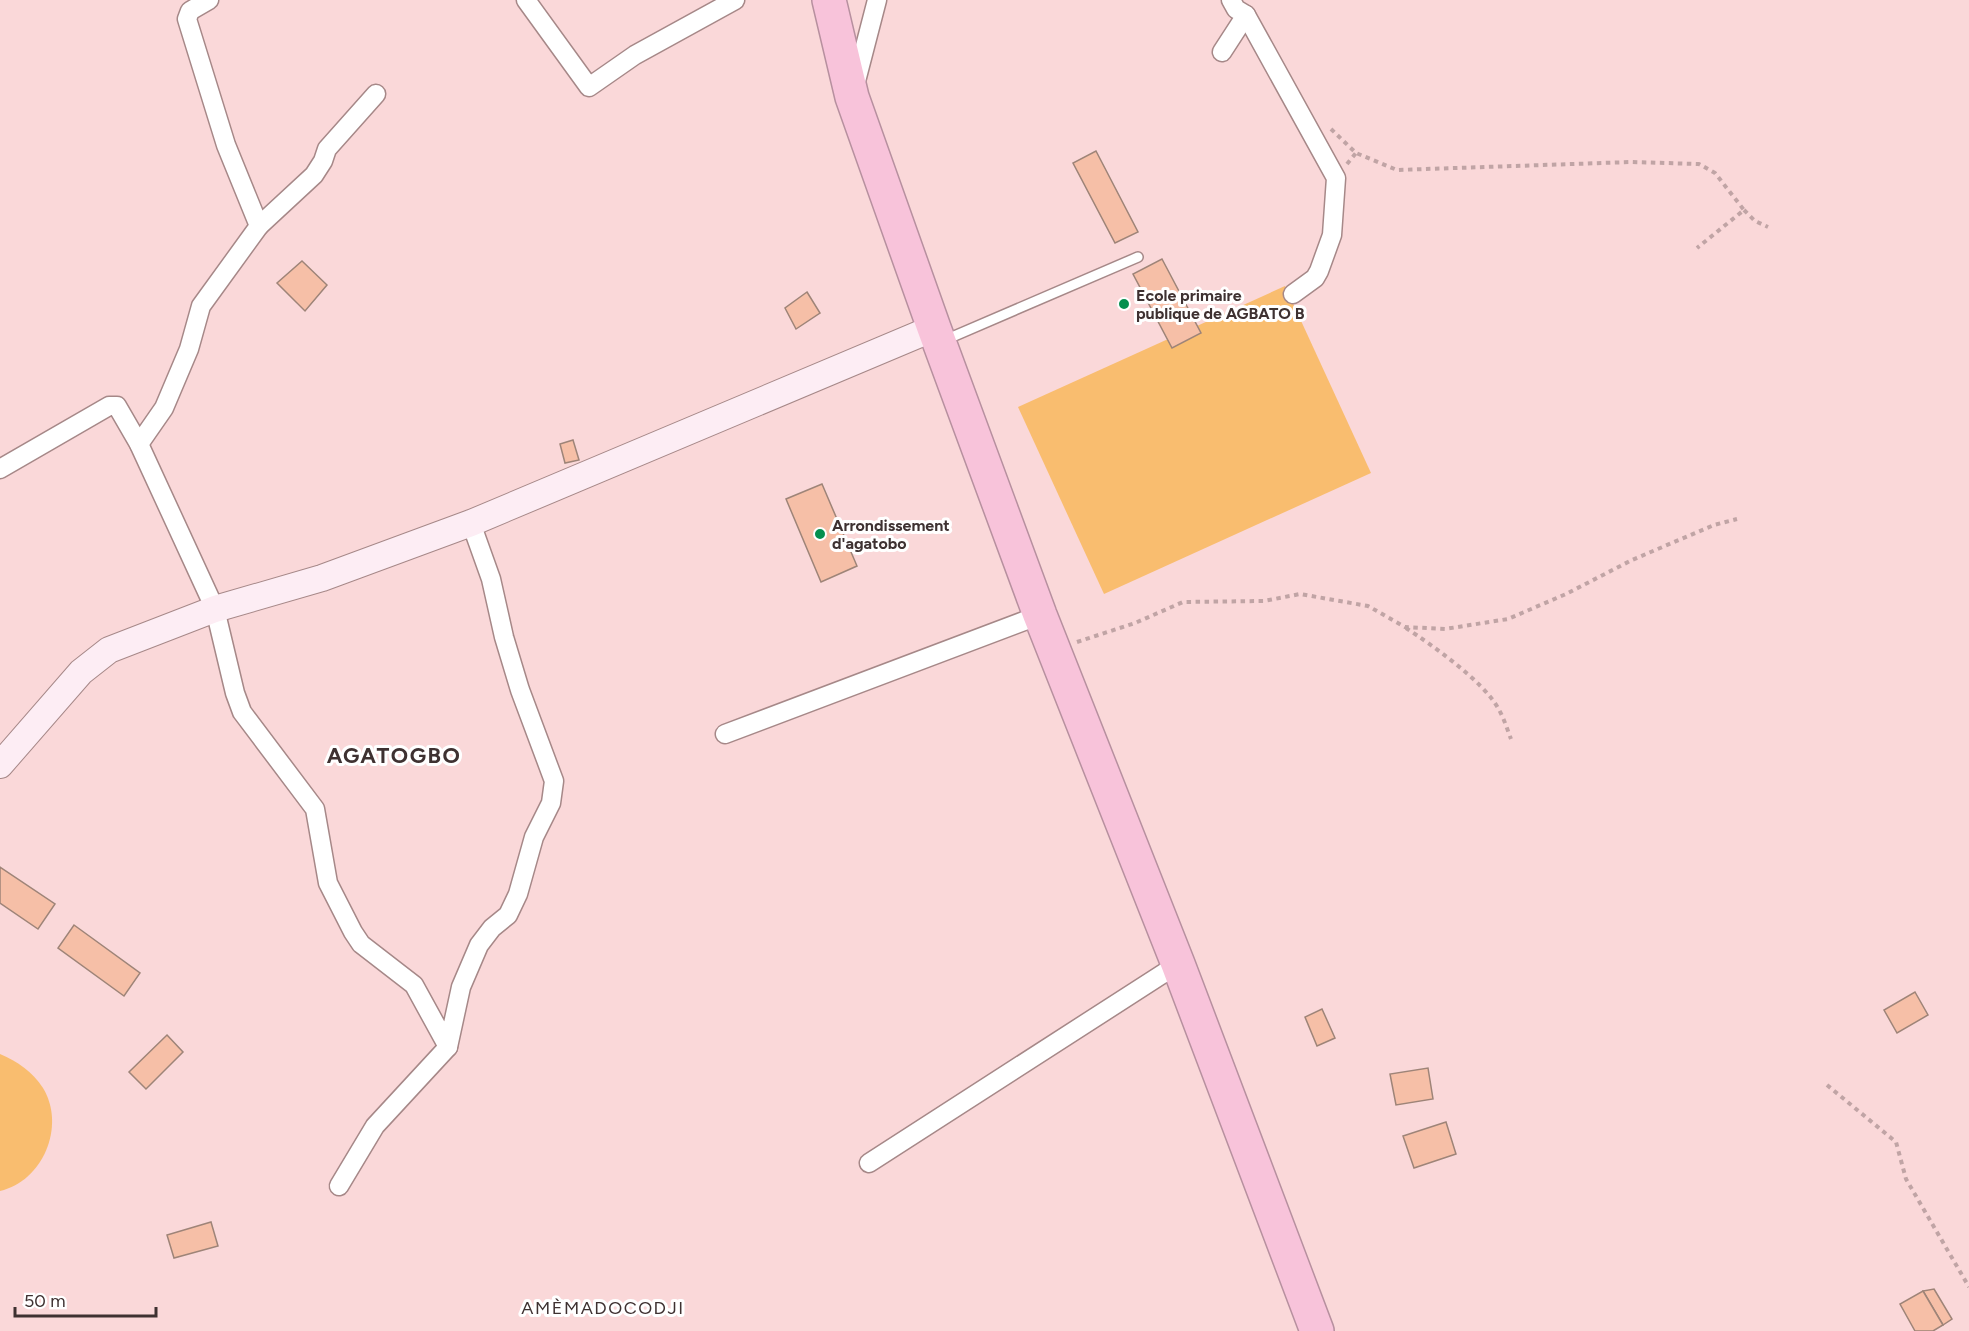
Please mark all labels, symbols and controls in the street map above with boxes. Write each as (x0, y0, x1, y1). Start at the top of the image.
place label: Ecole primaire publique de AGBATO B (1136, 286, 1305, 323)
marker: Ecole primaire publique de AGBATO B (1117, 297, 1131, 311)
place label: Arrondissement d'agatobo (832, 516, 950, 553)
marker: Arrondissement d'agatobo (813, 527, 827, 541)
district label: AGATOGBO (327, 742, 461, 769)
scale bar (15, 1280, 156, 1318)
text: 50 m (24, 1290, 66, 1312)
district label: AMÈMADOCODJI (521, 1297, 685, 1319)

